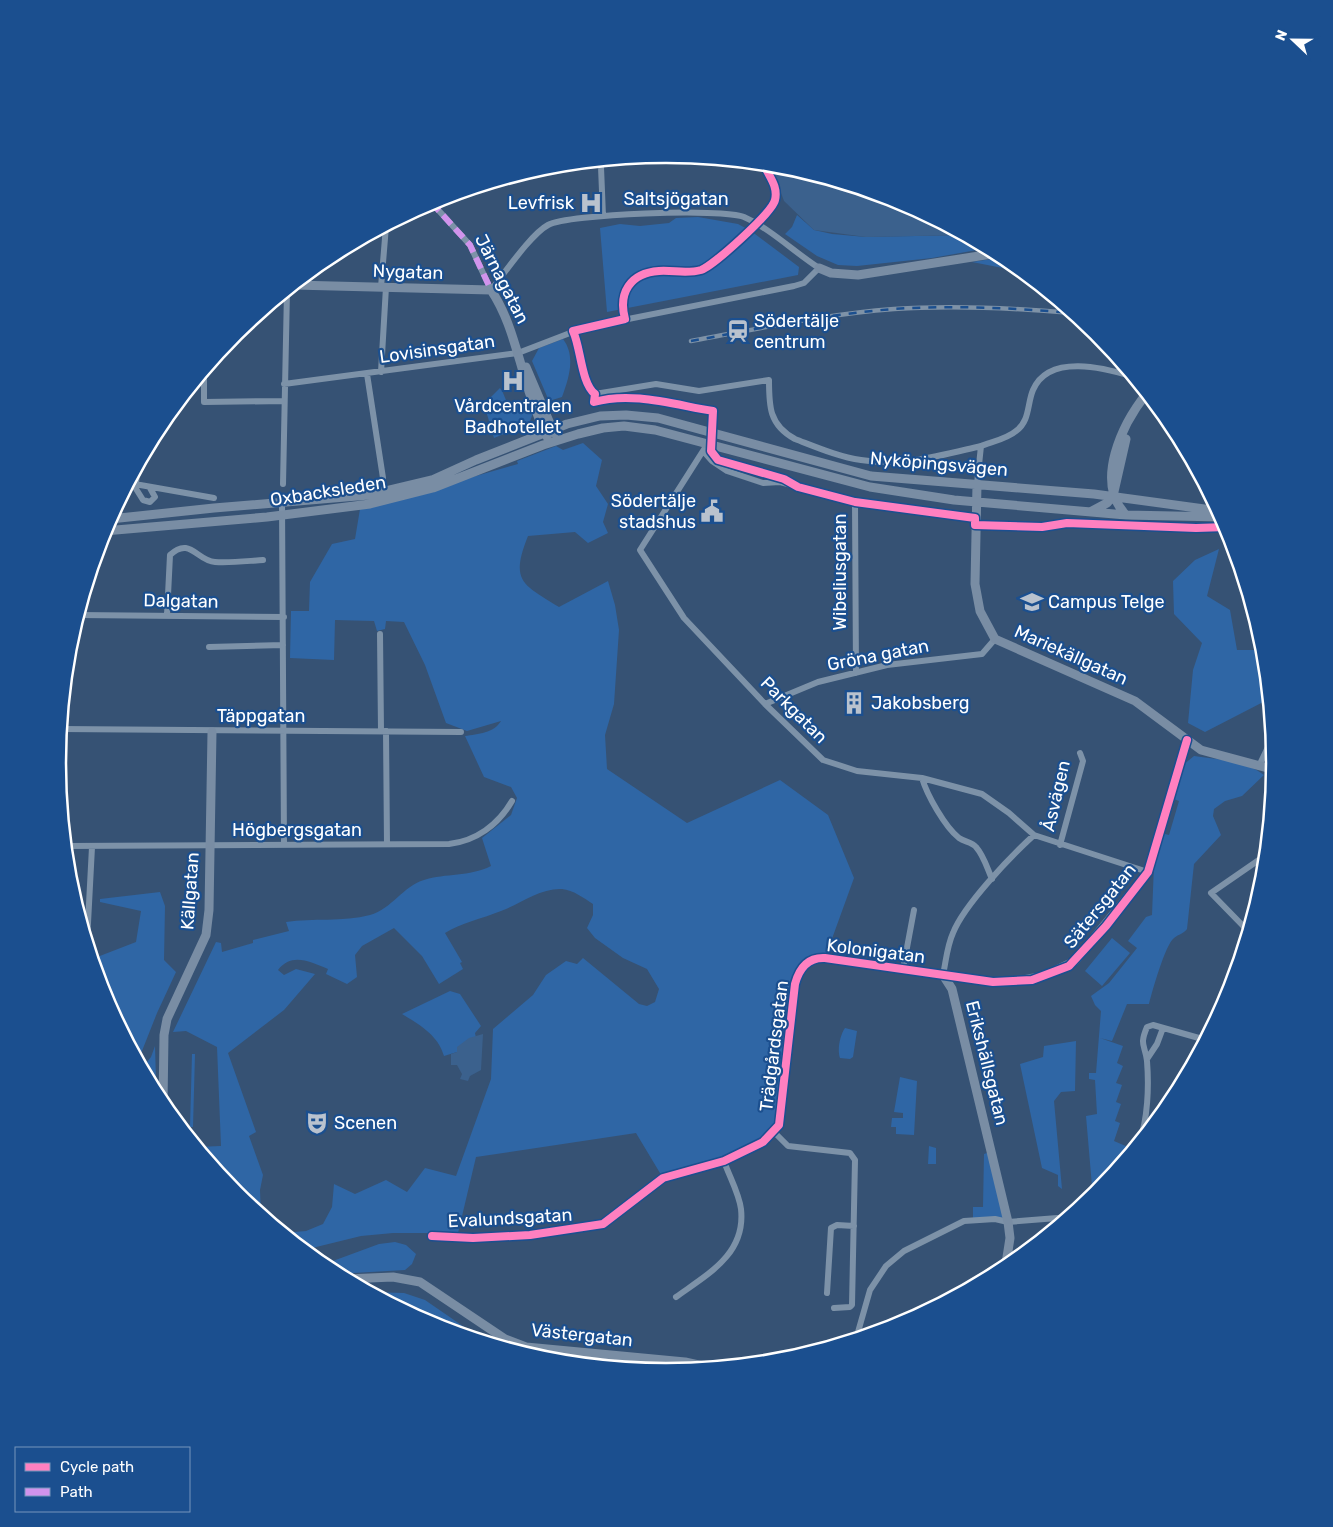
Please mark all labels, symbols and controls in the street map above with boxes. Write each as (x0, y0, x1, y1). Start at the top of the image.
north arrow (1268, 15, 1318, 65)
text: N (1272, 27, 1291, 43)
street label: Saltsjögatan (623, 188, 729, 210)
hospital icon: Levfrisk (578, 190, 604, 216)
place label: Levfrisk (508, 192, 575, 214)
street label: Järnagatan (470, 231, 534, 327)
street label: Nygatan (372, 260, 444, 284)
place label: Södertälje centrum (754, 310, 839, 353)
station icon: Södertälje centrum (725, 318, 751, 344)
street label: Lovisinsgatan (378, 330, 496, 368)
hospital icon: Vårdcentralen Badhotellet (500, 368, 526, 394)
place label: Vårdcentralen Badhotellet (454, 395, 572, 438)
street label: Nyköpingsvägen (869, 447, 1009, 481)
street label: Oxbacksleden (269, 471, 387, 511)
place label: Södertälje stadshus (611, 490, 696, 533)
public building icon: Södertälje stadshus (699, 498, 725, 524)
street label: Wibeliusgatan (829, 514, 851, 630)
street label: Dalgatan (143, 589, 219, 613)
school or university icon: Campus Telge (1019, 589, 1045, 615)
place label: Campus Telge (1048, 591, 1165, 613)
street label: Mariekällgatan (1011, 620, 1131, 690)
street label: Gröna gatan (825, 634, 931, 676)
street label: Parkgatan (756, 672, 832, 748)
building icon: Jakobsberg (841, 690, 867, 716)
place label: Jakobsberg (871, 692, 970, 714)
street label: Täppgatan (217, 705, 305, 727)
street label: Åsvägen (1037, 758, 1075, 834)
street label: Högbergsgatan (232, 819, 362, 841)
street label: Källgatan (176, 851, 204, 931)
street label: Sätersgatan (1059, 859, 1141, 953)
street label: Kolonigatan (825, 934, 927, 968)
street label: Trädgårdsgatan (755, 979, 793, 1113)
street label: Erikshällsgatan (961, 998, 1013, 1128)
theatre icon: Scenen (304, 1110, 330, 1136)
place label: Scenen (334, 1112, 397, 1134)
street label: Evalundsgatan (447, 1204, 573, 1232)
street label: Västergatan (530, 1319, 634, 1351)
legend (15, 1447, 190, 1512)
text: Cycle path (60, 1458, 134, 1476)
text: Path (60, 1483, 93, 1501)

